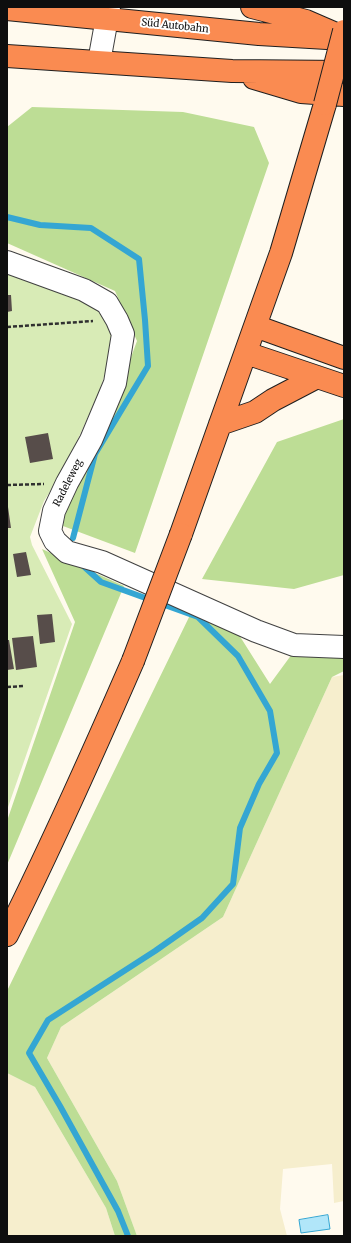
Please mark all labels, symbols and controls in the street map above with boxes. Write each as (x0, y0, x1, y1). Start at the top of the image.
street label: Süd Autobahn (141, 16, 209, 36)
street label: Radeleweg (51, 457, 85, 509)

